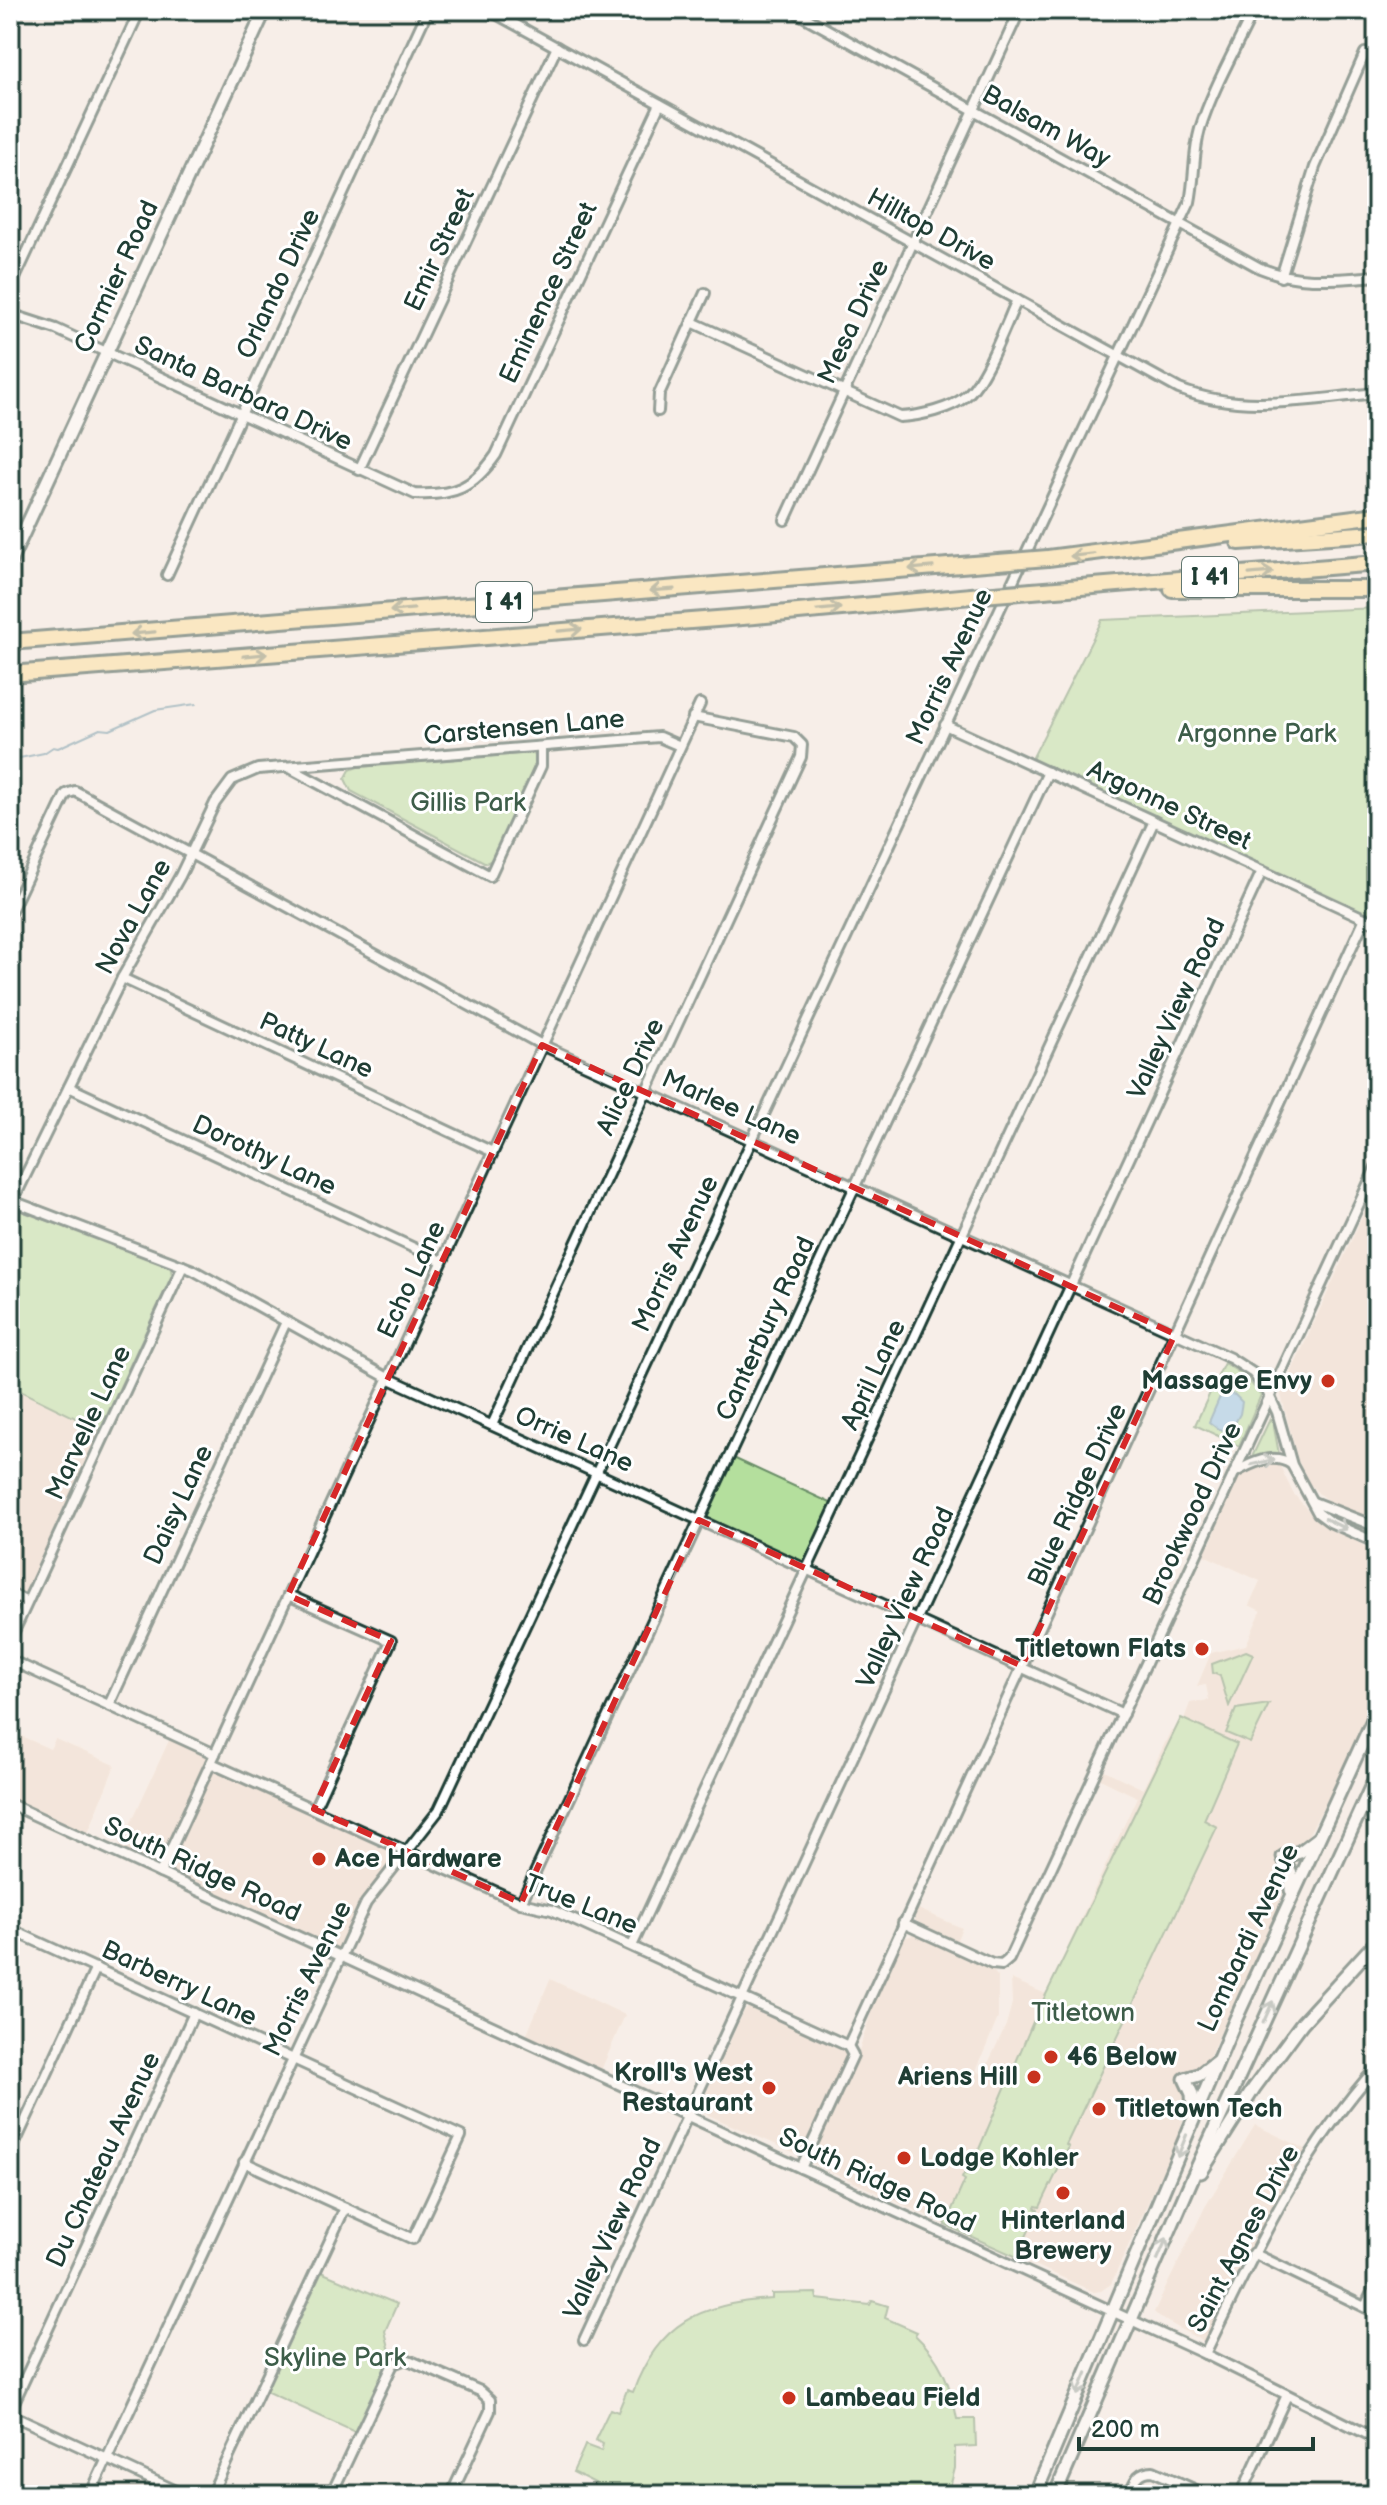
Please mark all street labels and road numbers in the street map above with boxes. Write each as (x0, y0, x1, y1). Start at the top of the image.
street label: Balsam Way (976, 79, 1116, 175)
street label: Hilltop Drive (861, 182, 1001, 278)
street label: Emir Street (398, 184, 482, 316)
street label: Cormier Road (68, 196, 166, 358)
street label: Eminence Street (493, 197, 605, 389)
street label: Orlando Drive (231, 204, 327, 364)
street label: Mesa Drive (812, 255, 896, 389)
street label: Santa Barbara Drive (129, 330, 357, 458)
road number: I 41 (1182, 557, 1238, 597)
road number: I 41 (476, 582, 532, 622)
street label: Morris Avenue (900, 584, 1000, 750)
street label: Carstensen Lane (422, 704, 626, 752)
street label: Argonne Street (1082, 755, 1256, 858)
street label: Nova Lane (90, 854, 178, 980)
street label: Valley View Road (1121, 913, 1233, 1105)
street label: Patty Lane (254, 1006, 378, 1086)
street label: Alice Drive (591, 1014, 671, 1140)
street label: Marlee Lane (657, 1064, 805, 1152)
street label: Dorothy Lane (187, 1109, 341, 1203)
street label: Morris Avenue (626, 1171, 726, 1337)
street label: Echo Lane (371, 1216, 453, 1344)
street label: Canterbury Road (710, 1232, 822, 1426)
street label: April Lane (835, 1315, 913, 1435)
street label: Marvelle Lane (40, 1341, 138, 1505)
street label: Blue Ridge Drive (1022, 1398, 1134, 1592)
street label: Orrie Lane (510, 1400, 638, 1480)
street label: Brookwood Drive (1137, 1417, 1249, 1611)
street label: Daisy Lane (138, 1440, 220, 1570)
street label: Valley View Road (850, 1502, 962, 1694)
street label: South Ridge Road (99, 1811, 305, 1929)
street label: Lombardi Avenue (1192, 1839, 1306, 2037)
street label: True Lane (520, 1868, 642, 1942)
street label: Morris Avenue (257, 1896, 359, 2062)
street label: Barberry Lane (96, 1934, 262, 2034)
street label: Du Chateau Avenue (40, 2047, 168, 2273)
street label: South Ridge Road (774, 2122, 980, 2240)
street label: Valley View Road (557, 2133, 669, 2325)
street label: Saint Agnes Drive (1182, 2140, 1306, 2338)

